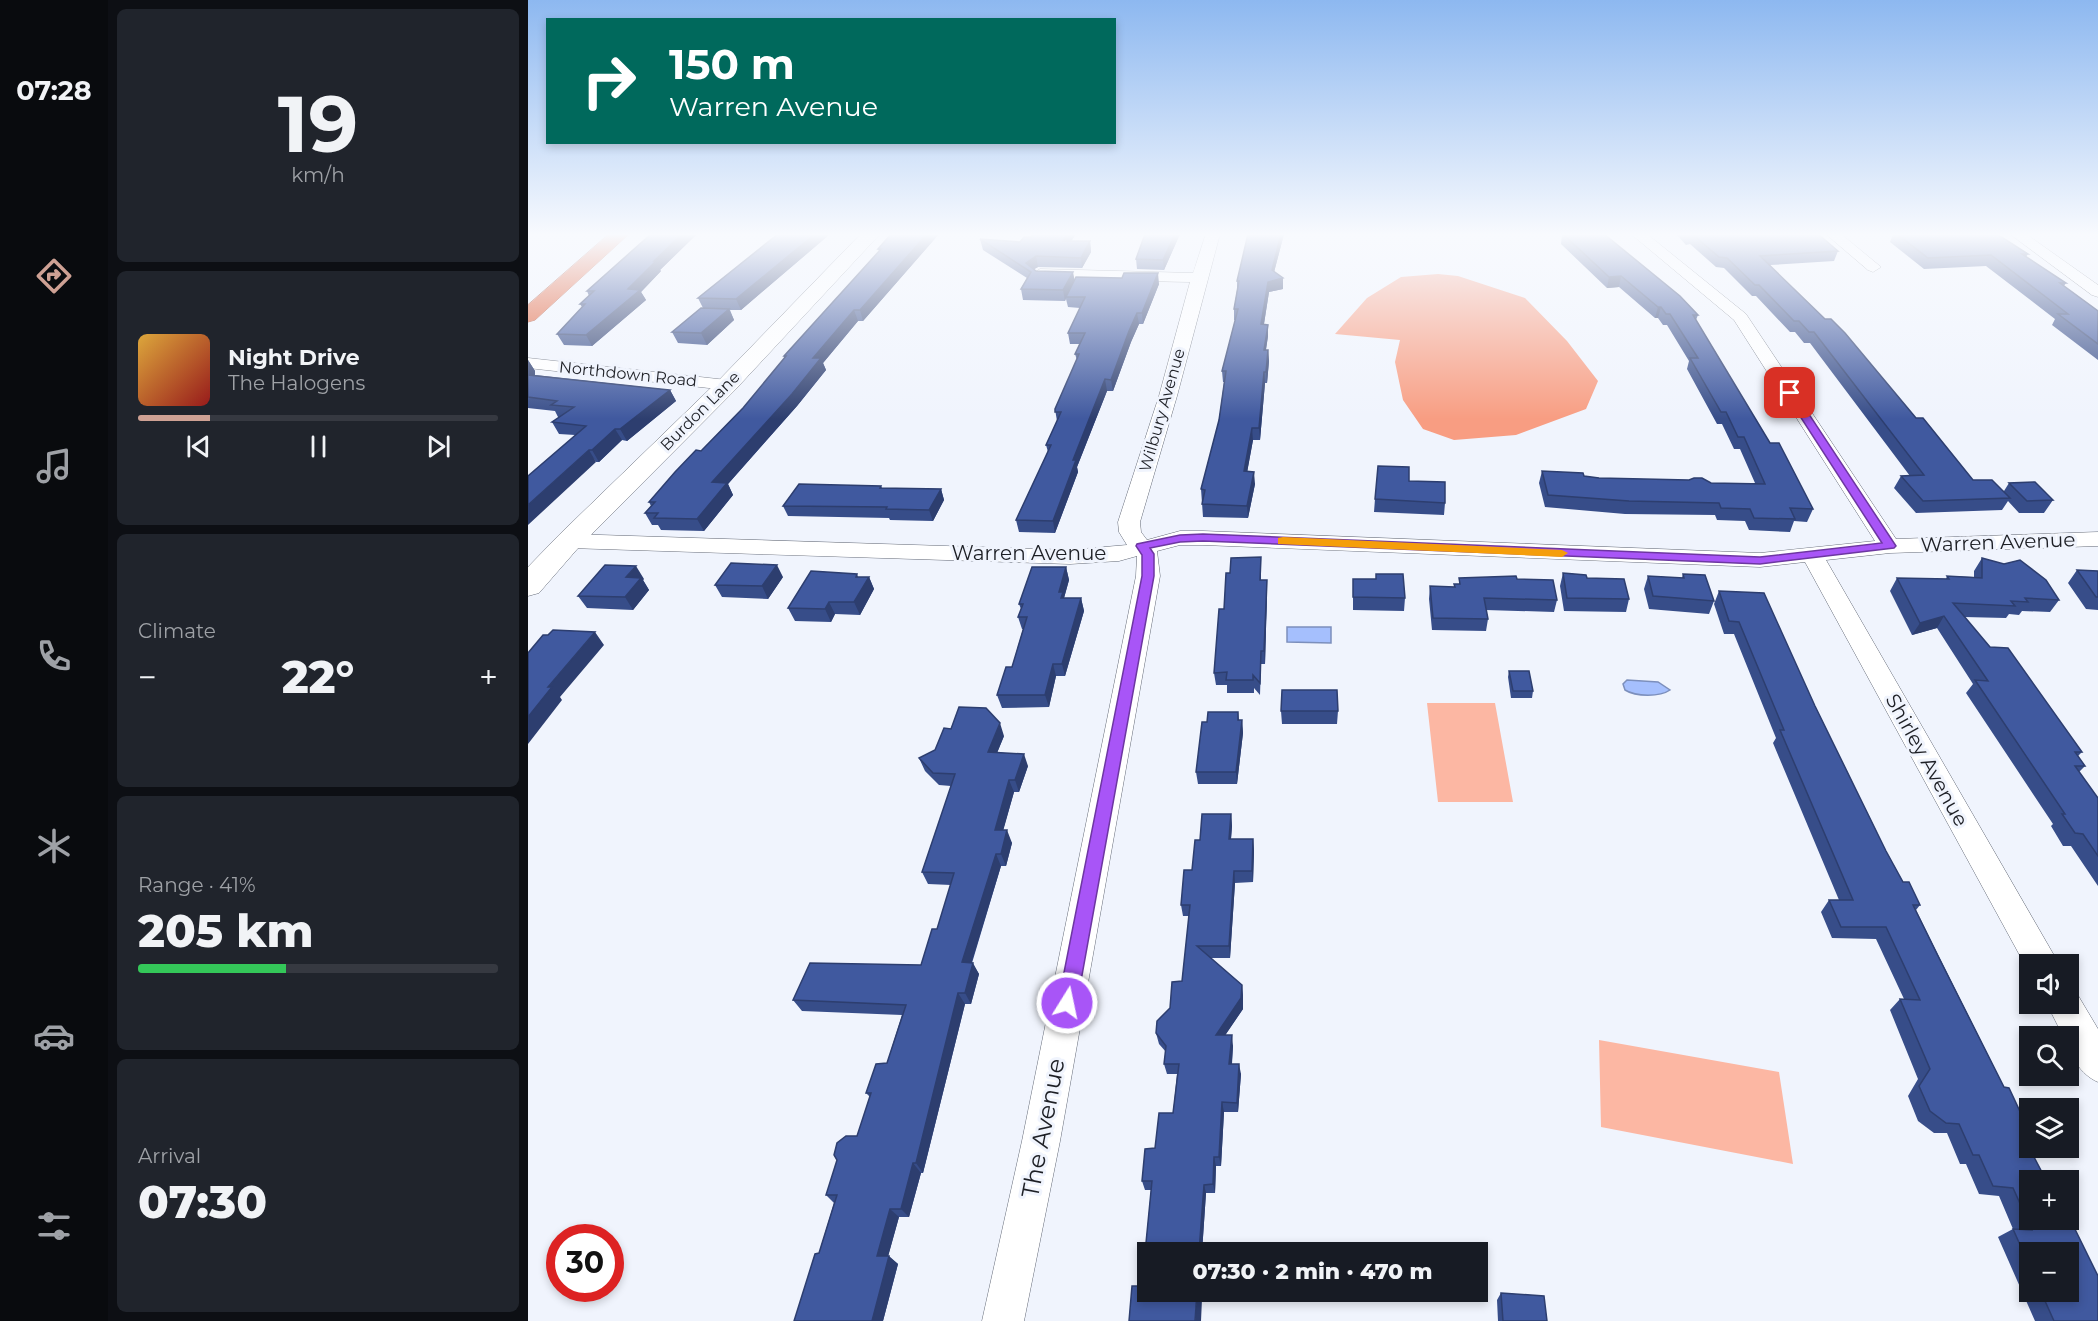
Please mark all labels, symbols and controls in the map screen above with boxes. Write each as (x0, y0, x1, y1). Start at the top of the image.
text: 150 m (669, 38, 795, 90)
icon: right (570, 42, 648, 120)
text: 07:28 (16, 74, 92, 107)
text: 19 (278, 76, 358, 172)
text: Warren Avenue (669, 90, 878, 123)
text: km/h (291, 163, 345, 187)
icon: directions (33, 255, 75, 297)
text: Night Drive (228, 344, 360, 371)
street label: Wilbury Avenue (1135, 346, 1189, 474)
street label: Northdown Road (558, 357, 698, 391)
street label: Burdon Lane (656, 367, 744, 455)
pin (1764, 367, 1815, 418)
text: The Halogens (228, 371, 365, 395)
icon: arrive (1773, 376, 1806, 409)
icon: previous (182, 430, 215, 463)
icon: pause (302, 430, 335, 463)
icon: next (422, 430, 455, 463)
icon: music (33, 445, 75, 487)
street label: Warren Avenue (1920, 527, 2076, 557)
street label: Warren Avenue (952, 541, 1106, 565)
text: Climate (138, 619, 216, 643)
icon: phone (33, 635, 75, 677)
text: 22° (282, 649, 354, 704)
text: − (138, 657, 157, 697)
text: + (479, 657, 498, 697)
street label: Shirley Avenue (1881, 689, 1973, 831)
icon: climate (33, 825, 75, 867)
text: Range · 41% (138, 873, 256, 897)
text: 205 km (138, 903, 314, 958)
map controls (2019, 954, 2079, 1302)
button: sound (2019, 954, 2079, 1014)
position arrow (1035, 971, 1099, 1035)
icon: car (33, 1015, 75, 1057)
button: search (2019, 1026, 2079, 1086)
street label: The Avenue (1015, 1056, 1071, 1200)
button: layers (2019, 1098, 2079, 1158)
text: Arrival (138, 1144, 201, 1168)
button: + (2019, 1170, 2079, 1230)
text: 07:30 (138, 1174, 267, 1229)
icon: filters (33, 1205, 75, 1247)
speed limit sign: 30 (546, 1224, 624, 1302)
button: − (2019, 1242, 2079, 1302)
text: 07:30 · 2 min · 470 m (1192, 1258, 1433, 1285)

